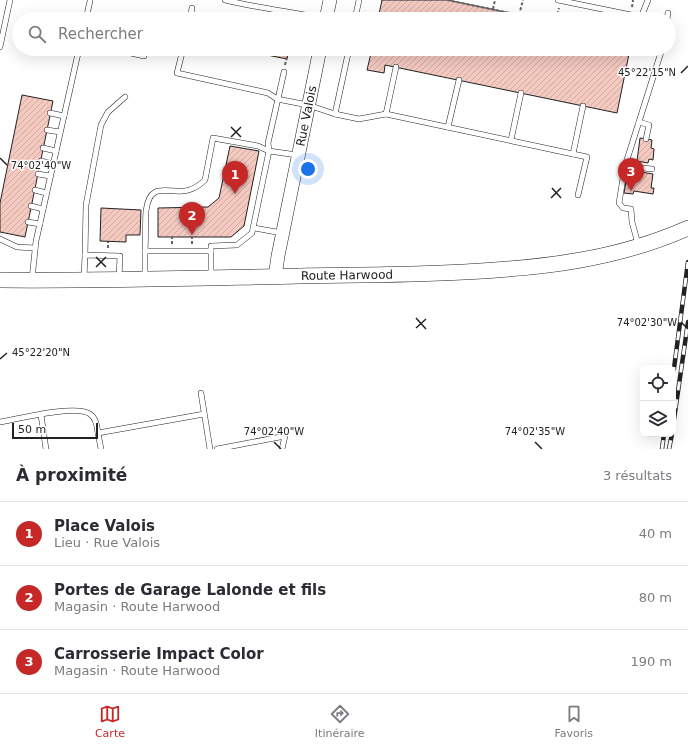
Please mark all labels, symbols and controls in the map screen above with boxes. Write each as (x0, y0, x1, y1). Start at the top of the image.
search box (12, 12, 676, 56)
icon: search (26, 23, 48, 45)
text: Rechercher (58, 25, 143, 43)
text: 45°22'15"N (618, 67, 676, 78)
street label: Rue Valois (293, 84, 319, 148)
pin: 3 (618, 158, 644, 191)
your location (298, 159, 318, 179)
text: 74°02'40"W (11, 160, 71, 171)
pin: 1 (222, 161, 248, 194)
pin: 2 (179, 202, 205, 235)
street label: Route Harwood (301, 268, 393, 283)
text: 74°02'30"W (617, 317, 677, 328)
text: 45°22'20"N (12, 347, 70, 358)
map controls (640, 365, 676, 437)
button: locate (640, 365, 676, 401)
button: layers (640, 401, 676, 437)
scale bar (12, 421, 98, 440)
text: 50 m (18, 423, 46, 436)
text: 74°02'40"W (244, 426, 304, 437)
text: 74°02'35"W (505, 426, 565, 437)
text: À proximité (16, 465, 127, 485)
text: 3 résultats (603, 468, 672, 483)
text: Place Valois (54, 517, 155, 535)
text: 1 (24, 526, 34, 541)
text: 40 m (639, 526, 672, 541)
text: Lieu · Rue Valois (54, 535, 160, 550)
text: Portes de Garage Lalonde et fils (54, 581, 326, 599)
text: 2 (24, 590, 34, 605)
text: 80 m (639, 590, 672, 605)
text: Magasin · Route Harwood (54, 599, 220, 614)
text: Carrosserie Impact Color (54, 645, 264, 663)
text: 3 (24, 654, 34, 669)
text: 190 m (630, 654, 672, 669)
text: Magasin · Route Harwood (54, 663, 220, 678)
tab: Carte (95, 703, 125, 740)
tab: Itinéraire (315, 703, 365, 740)
tab: Favoris (554, 703, 593, 740)

